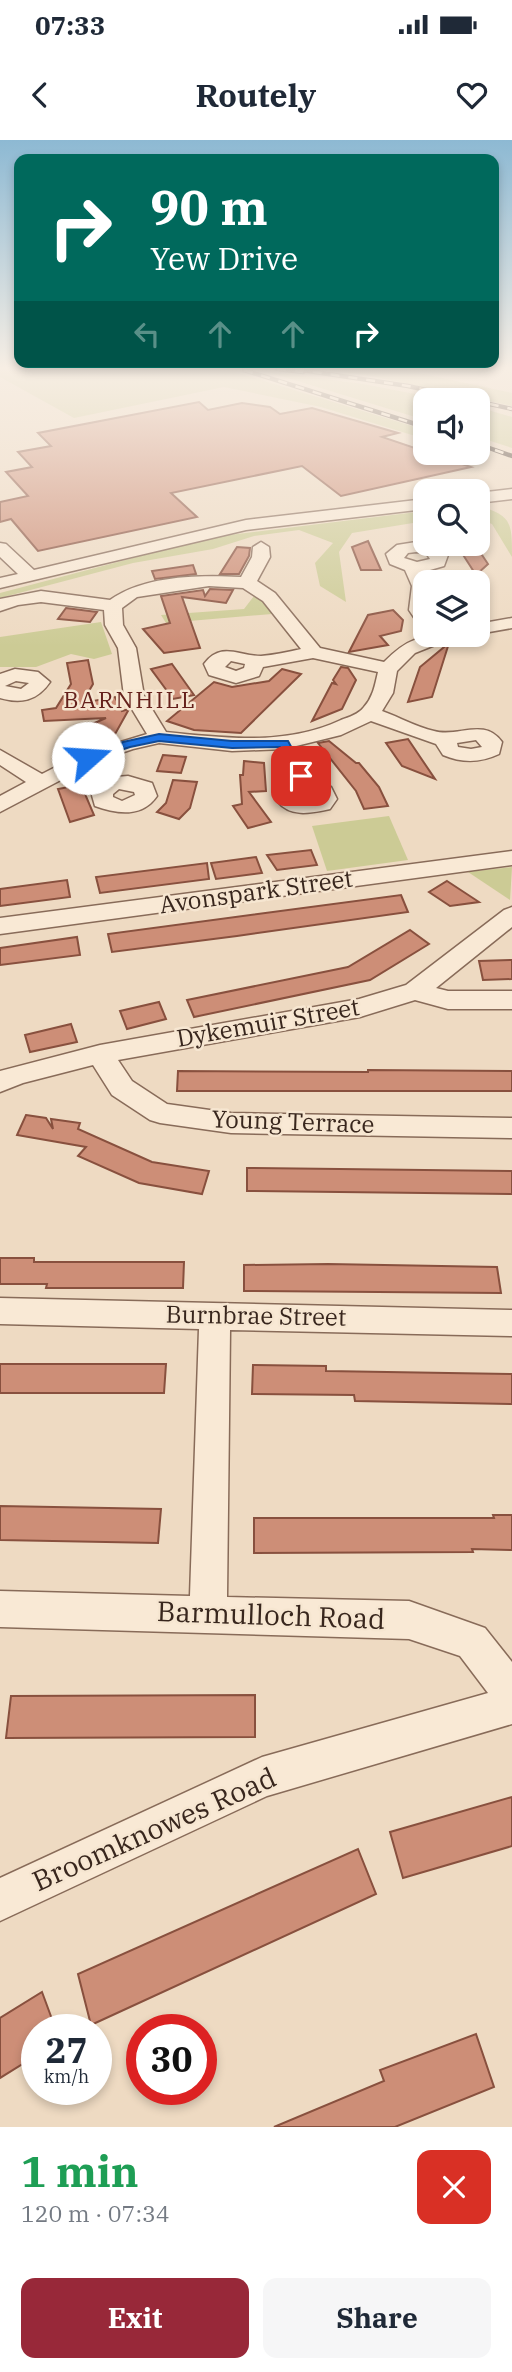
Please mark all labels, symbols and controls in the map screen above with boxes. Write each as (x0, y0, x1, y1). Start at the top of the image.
text: 07:33 (35, 8, 105, 42)
text: Routely (196, 74, 316, 116)
icon: back (21, 76, 59, 114)
icon: heart (453, 76, 491, 114)
text: 90 m (150, 175, 268, 238)
icon: right (35, 182, 126, 273)
text: Yew Drive (150, 237, 298, 279)
icon: left (128, 315, 166, 353)
icon: ahead (201, 315, 239, 353)
icon: ahead (274, 315, 312, 353)
icon: right (347, 315, 385, 353)
map controls (413, 388, 490, 647)
button: sound (413, 388, 490, 465)
button: search (413, 479, 490, 556)
button: layers (413, 570, 490, 647)
district label: BARNHILL (63, 684, 197, 714)
position arrow (51, 721, 125, 795)
pin (271, 746, 331, 806)
icon: arrive (282, 757, 320, 795)
street label: Avonspark Street (157, 862, 354, 920)
street label: Dykemuir Street (174, 990, 362, 1054)
street label: Young Terrace (211, 1102, 375, 1140)
street label: Burnbrae Street (165, 1297, 347, 1333)
street label: Barmulloch Road (156, 1592, 386, 1637)
street label: Broomknowes Road (26, 1758, 281, 1899)
speed limit sign: 30 (126, 2014, 217, 2105)
text: 27 (45, 2027, 88, 2073)
text: km/h (44, 2065, 89, 2088)
text: 1 min (21, 2144, 139, 2199)
button: close (417, 2150, 491, 2224)
text: 120 m · 07:34 (21, 2198, 170, 2228)
button: Exit (21, 2278, 249, 2358)
button: Share (263, 2278, 491, 2358)

